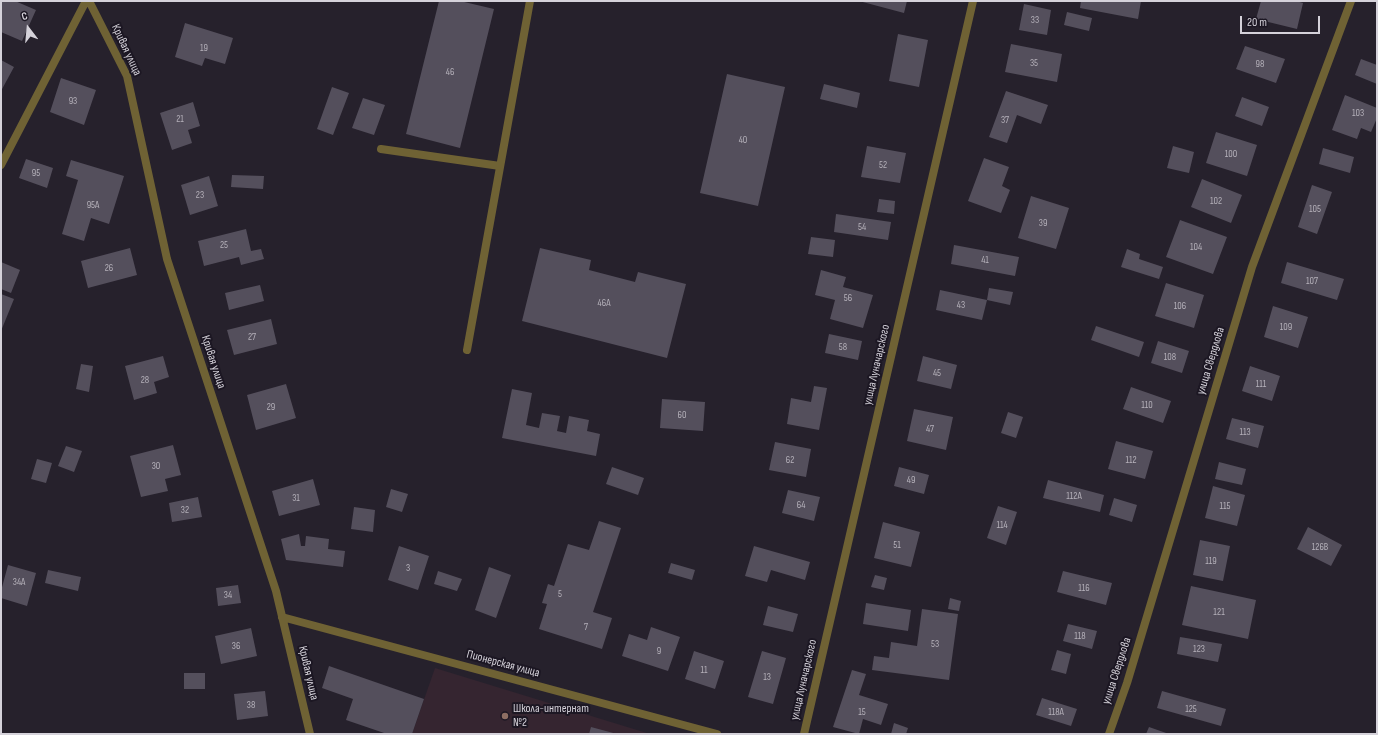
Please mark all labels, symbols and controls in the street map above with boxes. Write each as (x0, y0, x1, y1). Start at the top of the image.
north arrow (8, 8, 48, 48)
scale bar (1242, 8, 1322, 34)
text: С (20, 9, 29, 23)
house number: 33 (1031, 14, 1039, 26)
text: 20 m (1247, 15, 1267, 30)
street label: Кривая улица (108, 22, 144, 78)
house number: 19 (200, 42, 208, 54)
house number: 35 (1030, 57, 1038, 69)
house number: 98 (1256, 58, 1264, 70)
house number: 46 (446, 66, 454, 78)
house number: 93 (69, 95, 77, 107)
house number: 103 (1352, 107, 1364, 119)
house number: 21 (176, 113, 184, 125)
house number: 37 (1001, 114, 1009, 126)
house number: 40 (739, 134, 747, 146)
house number: 100 (1225, 148, 1237, 160)
house number: 52 (879, 159, 887, 171)
house number: 95 (32, 167, 40, 179)
house number: 23 (196, 189, 204, 201)
house number: 102 (1210, 195, 1222, 207)
house number: 95А (87, 199, 99, 211)
house number: 105 (1309, 203, 1321, 215)
house number: 39 (1039, 217, 1047, 229)
house number: 54 (858, 221, 866, 233)
house number: 25 (220, 239, 228, 251)
house number: 104 (1190, 241, 1202, 253)
house number: 41 (981, 254, 989, 266)
house number: 26 (105, 262, 113, 274)
house number: 107 (1306, 275, 1318, 287)
house number: 56 (844, 292, 852, 304)
house number: 46А (598, 297, 610, 309)
house number: 43 (957, 299, 965, 311)
house number: 106 (1174, 300, 1186, 312)
house number: 109 (1280, 321, 1292, 333)
street label: улица Луначарского (861, 323, 893, 407)
street label: улица Свердлова (1194, 326, 1228, 396)
house number: 27 (248, 331, 256, 343)
street label: Кривая улица (198, 334, 228, 390)
house number: 58 (839, 341, 847, 353)
house number: 108 (1164, 351, 1176, 363)
house number: 45 (933, 367, 941, 379)
house number: 28 (141, 374, 149, 386)
house number: 111 (1256, 378, 1266, 390)
house number: 110 (1141, 399, 1153, 411)
house number: 29 (267, 401, 275, 413)
house number: 60 (678, 409, 686, 421)
house number: 47 (926, 423, 934, 435)
house number: 113 (1239, 426, 1251, 438)
house number: 62 (786, 454, 794, 466)
house number: 112 (1125, 454, 1137, 466)
house number: 30 (152, 460, 160, 472)
house number: 49 (907, 474, 915, 486)
house number: 112А (1066, 490, 1082, 502)
house number: 31 (292, 492, 300, 504)
house number: 64 (797, 499, 805, 511)
house number: 115 (1219, 500, 1231, 512)
house number: 32 (181, 504, 189, 516)
house number: 114 (996, 519, 1008, 531)
house number: 51 (893, 539, 901, 551)
house number: 126В (1312, 541, 1328, 553)
house number: 119 (1205, 555, 1217, 567)
house number: 3 (406, 562, 410, 574)
house number: 34А (13, 576, 25, 588)
house number: 116 (1078, 582, 1090, 594)
house number: 5 (558, 588, 562, 600)
house number: 34 (224, 589, 232, 601)
house number: 121 (1213, 606, 1225, 618)
house number: 7 (584, 621, 588, 633)
house number: 118 (1074, 630, 1086, 642)
street label: улица Свердлова (1099, 636, 1135, 706)
street label: улица Луначарского (788, 638, 820, 722)
house number: 53 (931, 638, 939, 650)
house number: 36 (232, 640, 240, 652)
house number: 123 (1193, 643, 1205, 655)
street label: Кривая улица (295, 645, 321, 701)
house number: 9 (657, 645, 661, 657)
street label: Пионерская улица (465, 647, 541, 681)
house number: 11 (701, 664, 707, 676)
house number: 13 (763, 671, 771, 683)
house number: 38 (247, 699, 255, 711)
place label: Школа-интернат №2 (513, 702, 589, 730)
house number: 125 (1185, 703, 1197, 715)
house number: 15 (858, 706, 866, 718)
house number: 118А (1048, 706, 1064, 718)
marker: Школа-интернат №2 (500, 711, 510, 721)

